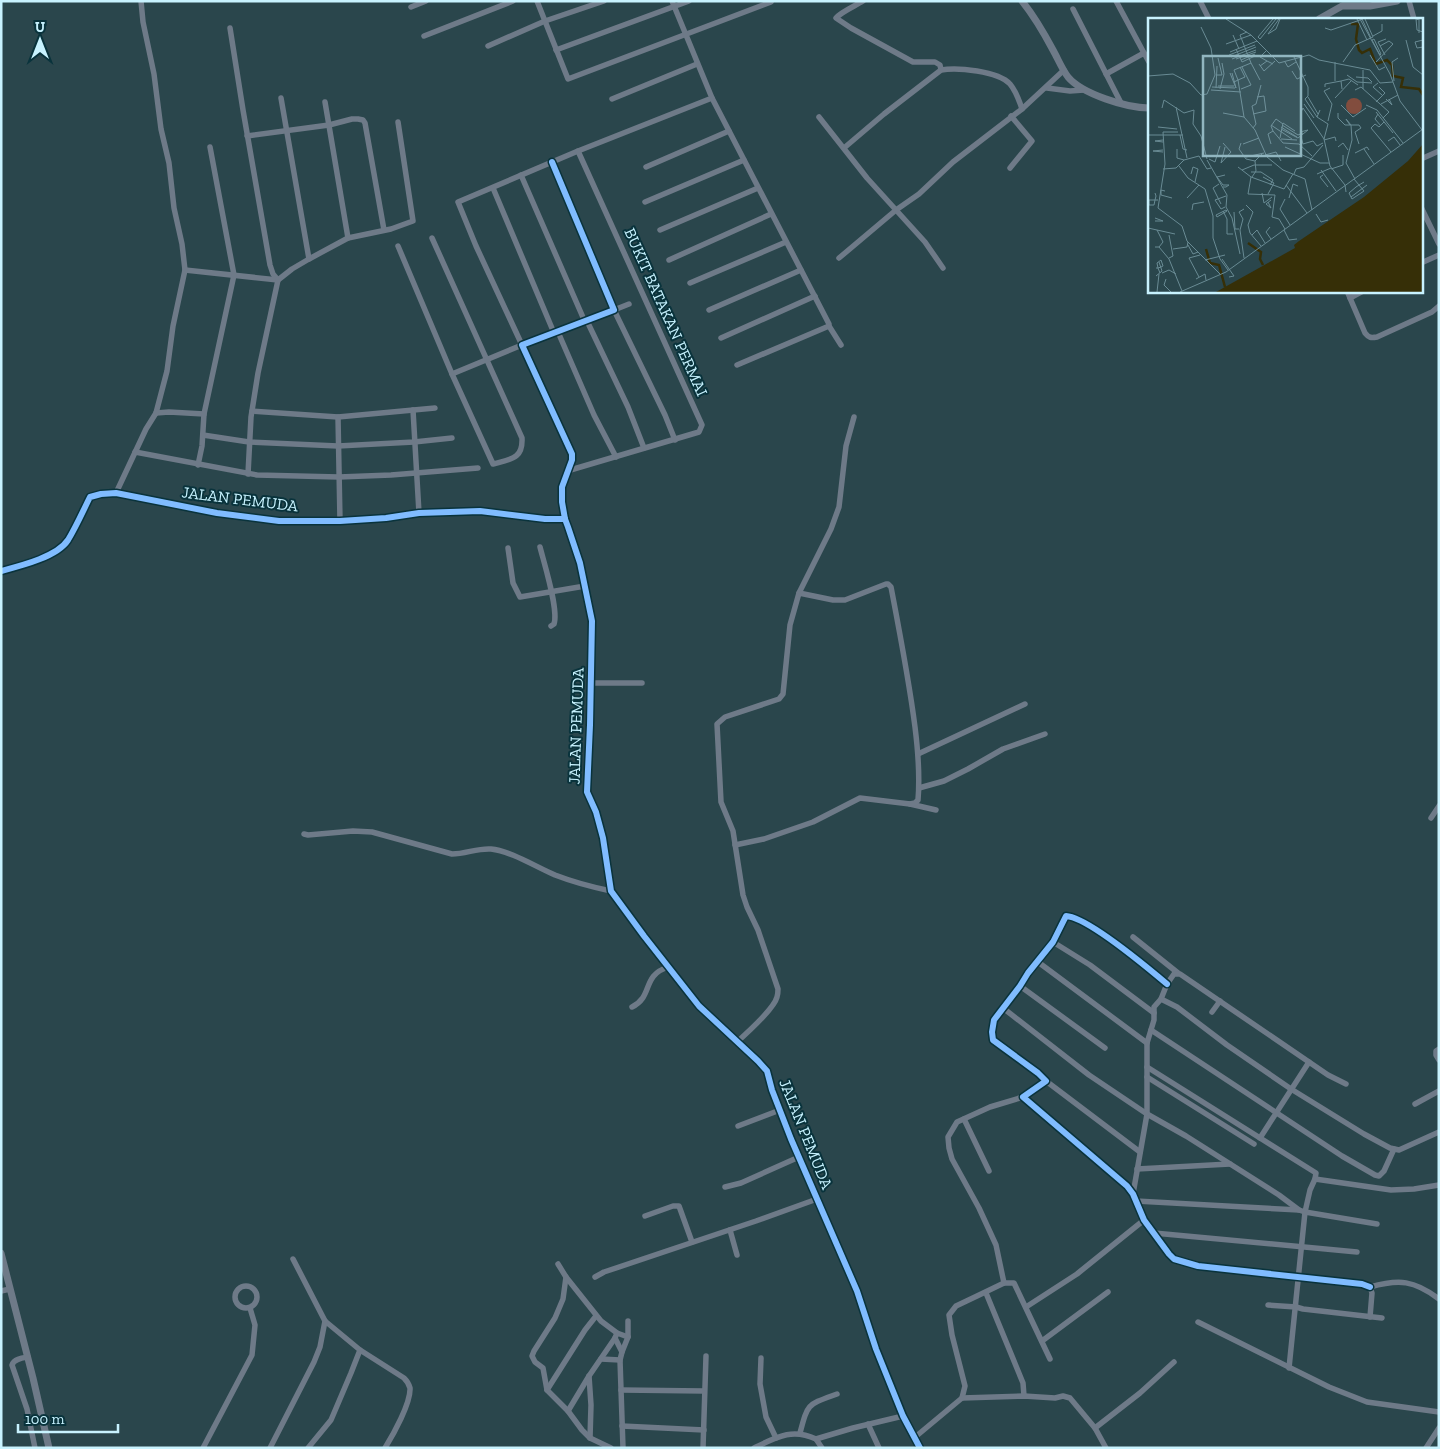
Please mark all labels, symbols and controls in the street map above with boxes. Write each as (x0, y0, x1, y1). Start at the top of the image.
north arrow (15, 15, 65, 65)
inset map (1148, 18, 1422, 292)
text: U (35, 19, 45, 36)
street label: BUKIT BATAKAN PERMAI (620, 225, 712, 399)
street label: JALAN PEMUDA (181, 482, 300, 516)
street label: JALAN PEMUDA (564, 667, 588, 785)
street label: JALAN PEMUDA (775, 1076, 837, 1192)
scale bar (18, 1402, 118, 1434)
text: 100 m (25, 1410, 64, 1428)

